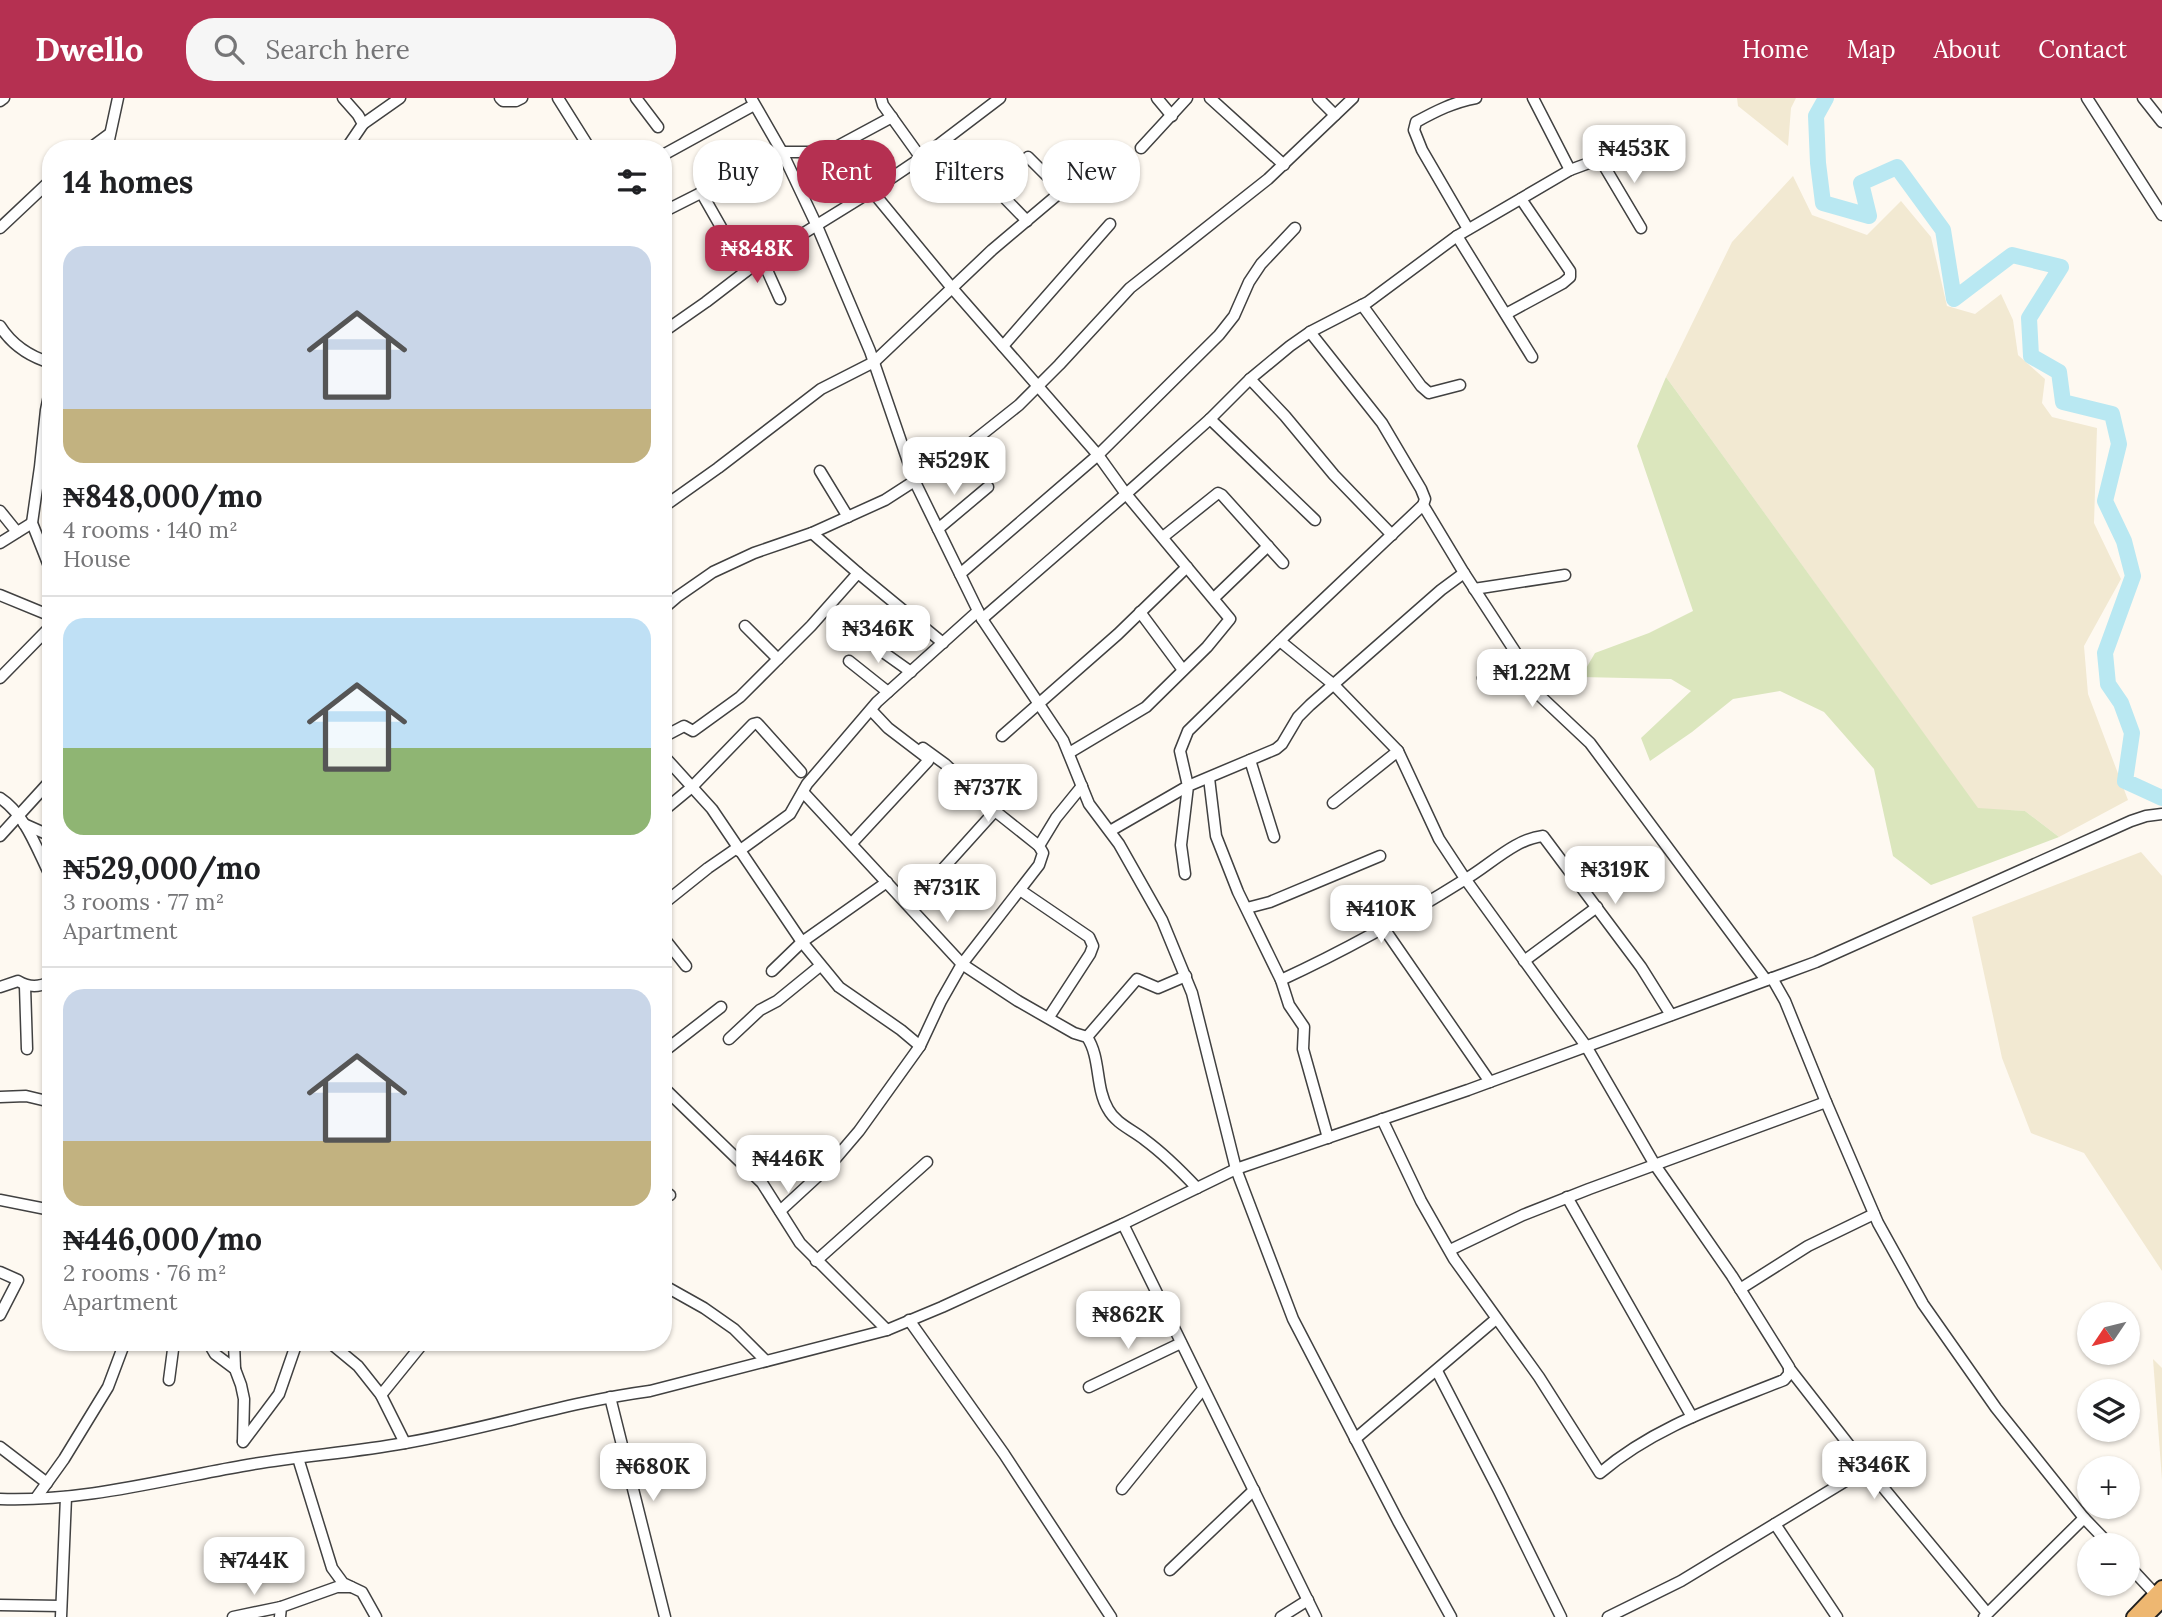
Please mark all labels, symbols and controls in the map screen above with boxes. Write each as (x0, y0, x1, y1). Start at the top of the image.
search box (186, 18, 676, 81)
text: Dwello (35, 28, 144, 70)
icon: search (210, 30, 248, 68)
text: Search here (266, 33, 410, 66)
text: Home (1742, 34, 1809, 65)
text: Map (1847, 34, 1896, 65)
text: About (1934, 34, 2000, 65)
text: Contact (2038, 34, 2127, 65)
pin: ₦453K (1585, 126, 1683, 185)
text: ₦453K (1599, 133, 1669, 162)
chip: Buy (693, 140, 783, 203)
chip: Rent (797, 140, 896, 203)
chip: Filters (910, 140, 1028, 203)
chip: New (1042, 140, 1140, 203)
text: 14 homes (63, 163, 193, 201)
icon: filters (613, 163, 651, 201)
pin: ₦848K (708, 226, 806, 285)
text: ₦848K (721, 233, 793, 262)
icon: home (294, 292, 420, 418)
pin: ₦529K (905, 438, 1003, 497)
text: ₦529K (919, 445, 989, 474)
text: ₦848,000/mo (63, 477, 262, 515)
text: 4 rooms · 140 m² (63, 515, 238, 544)
text: House (63, 544, 131, 573)
pin: ₦346K (829, 606, 927, 665)
text: ₦346K (842, 613, 914, 642)
pin: ₦1.22M (1475, 650, 1589, 709)
text: ₦1.22M (1493, 657, 1571, 686)
icon: home (294, 664, 420, 790)
pin: ₦737K (939, 764, 1037, 824)
text: ₦737K (954, 772, 1022, 801)
pin: ₦319K (1566, 846, 1664, 906)
text: ₦529,000/mo (63, 849, 261, 887)
text: ₦319K (1581, 854, 1649, 883)
pin: ₦731K (898, 864, 996, 924)
text: ₦731K (914, 872, 980, 901)
pin: ₦410K (1332, 886, 1430, 945)
text: 3 rooms · 77 m² (63, 887, 224, 916)
text: ₦410K (1346, 893, 1416, 922)
text: Apartment (63, 916, 178, 945)
icon: home (294, 1035, 420, 1161)
pin: ₦446K (739, 1136, 837, 1195)
text: ₦446K (752, 1143, 824, 1172)
text: ₦446,000/mo (63, 1220, 262, 1258)
text: 2 rooms · 76 m² (63, 1258, 227, 1287)
text: Apartment (63, 1287, 178, 1316)
pin: ₦862K (1079, 1292, 1177, 1351)
text: ₦862K (1092, 1299, 1164, 1328)
north arrow (2077, 1302, 2140, 1365)
map controls (2077, 1302, 2140, 1596)
button: layers (2077, 1379, 2140, 1442)
pin: ₦346K (1825, 1442, 1923, 1501)
pin: ₦680K (604, 1444, 702, 1503)
text: ₦346K (1838, 1449, 1910, 1478)
text: ₦680K (616, 1451, 690, 1480)
button: + (2077, 1456, 2140, 1519)
button: − (2077, 1533, 2140, 1596)
pin: ₦744K (205, 1538, 303, 1597)
text: ₦744K (220, 1545, 288, 1574)

